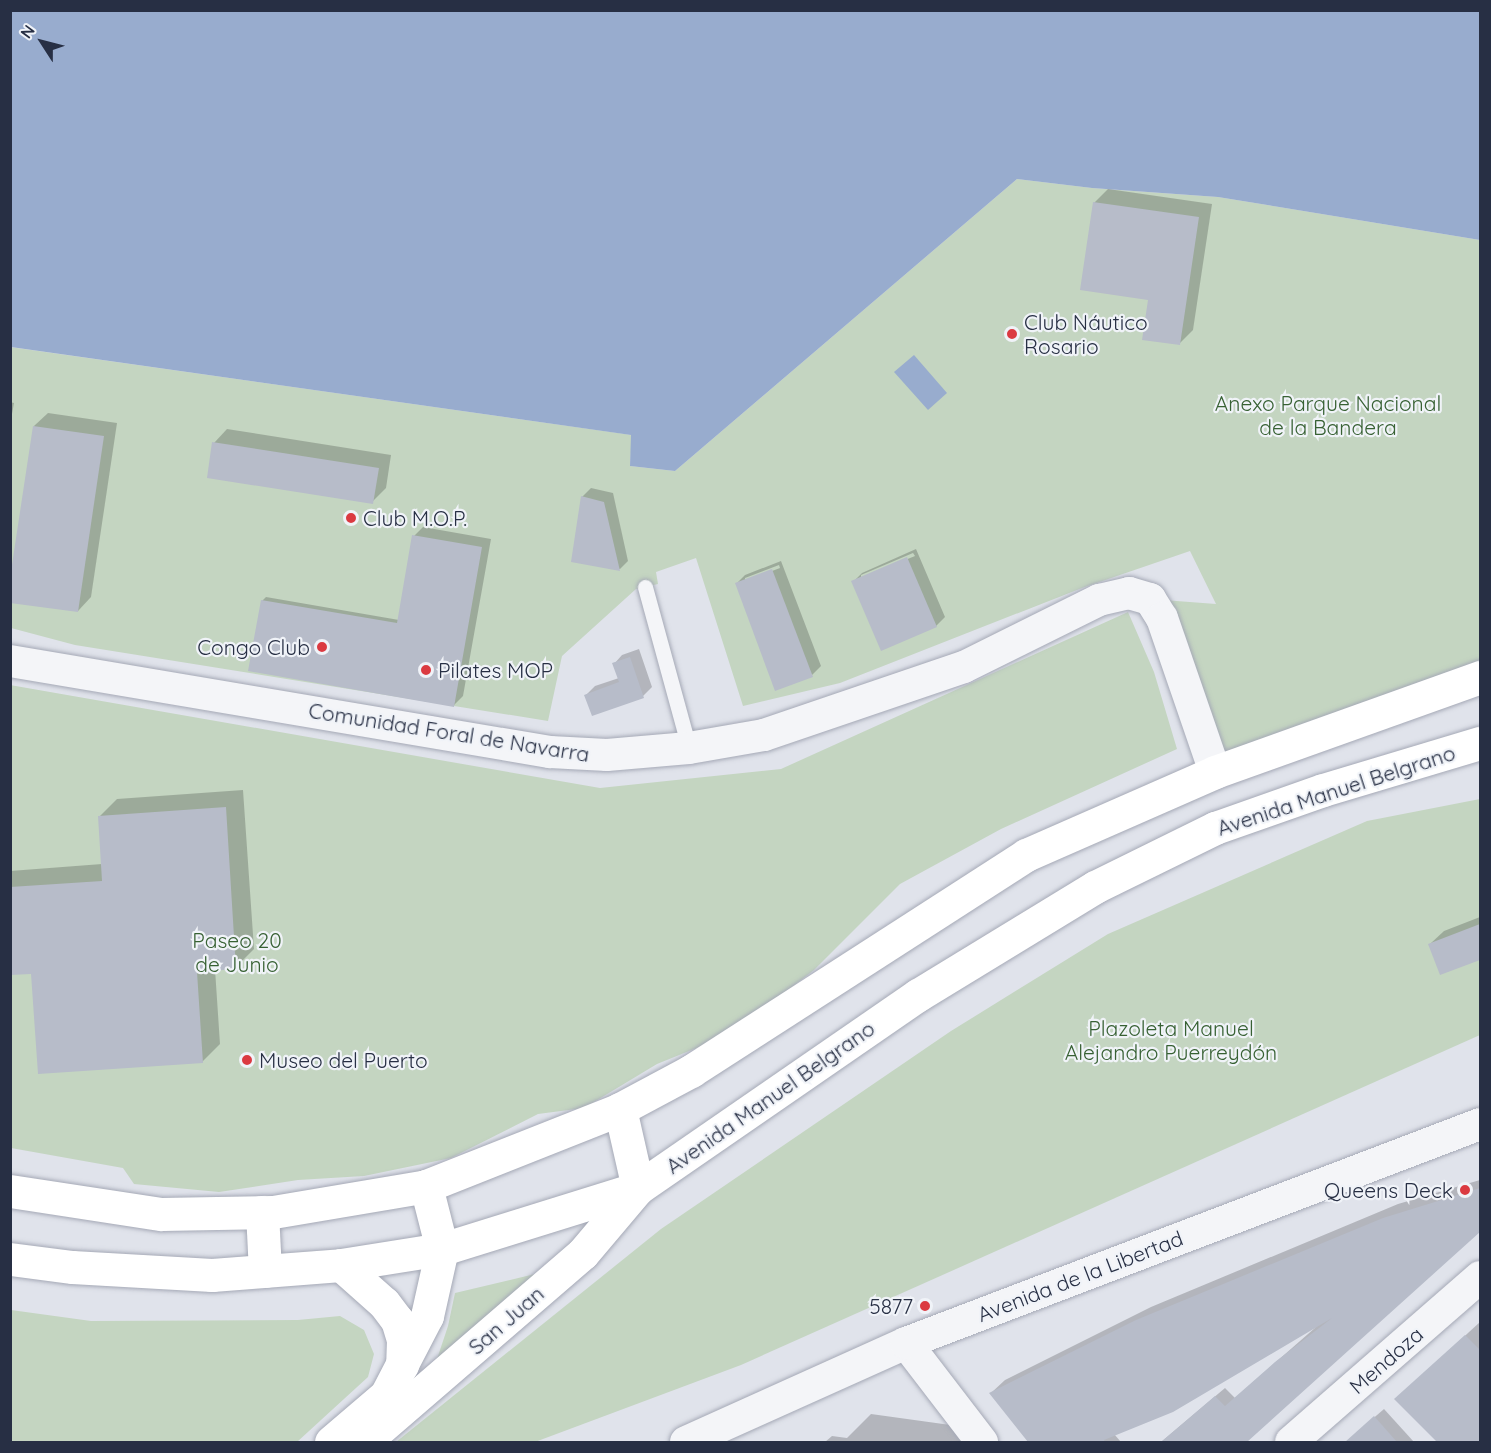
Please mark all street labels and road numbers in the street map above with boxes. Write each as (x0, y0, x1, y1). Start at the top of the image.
street label: Comunidad Foral de Navarra (307, 697, 591, 767)
street label: Avenida Manuel Belgrano (1214, 740, 1458, 840)
street label: Avenida Manuel Belgrano (661, 1015, 879, 1179)
street label: Avenida de la Libertad (974, 1225, 1186, 1327)
street label: San Juan (463, 1281, 549, 1359)
street label: Mendoza (1344, 1321, 1428, 1399)

